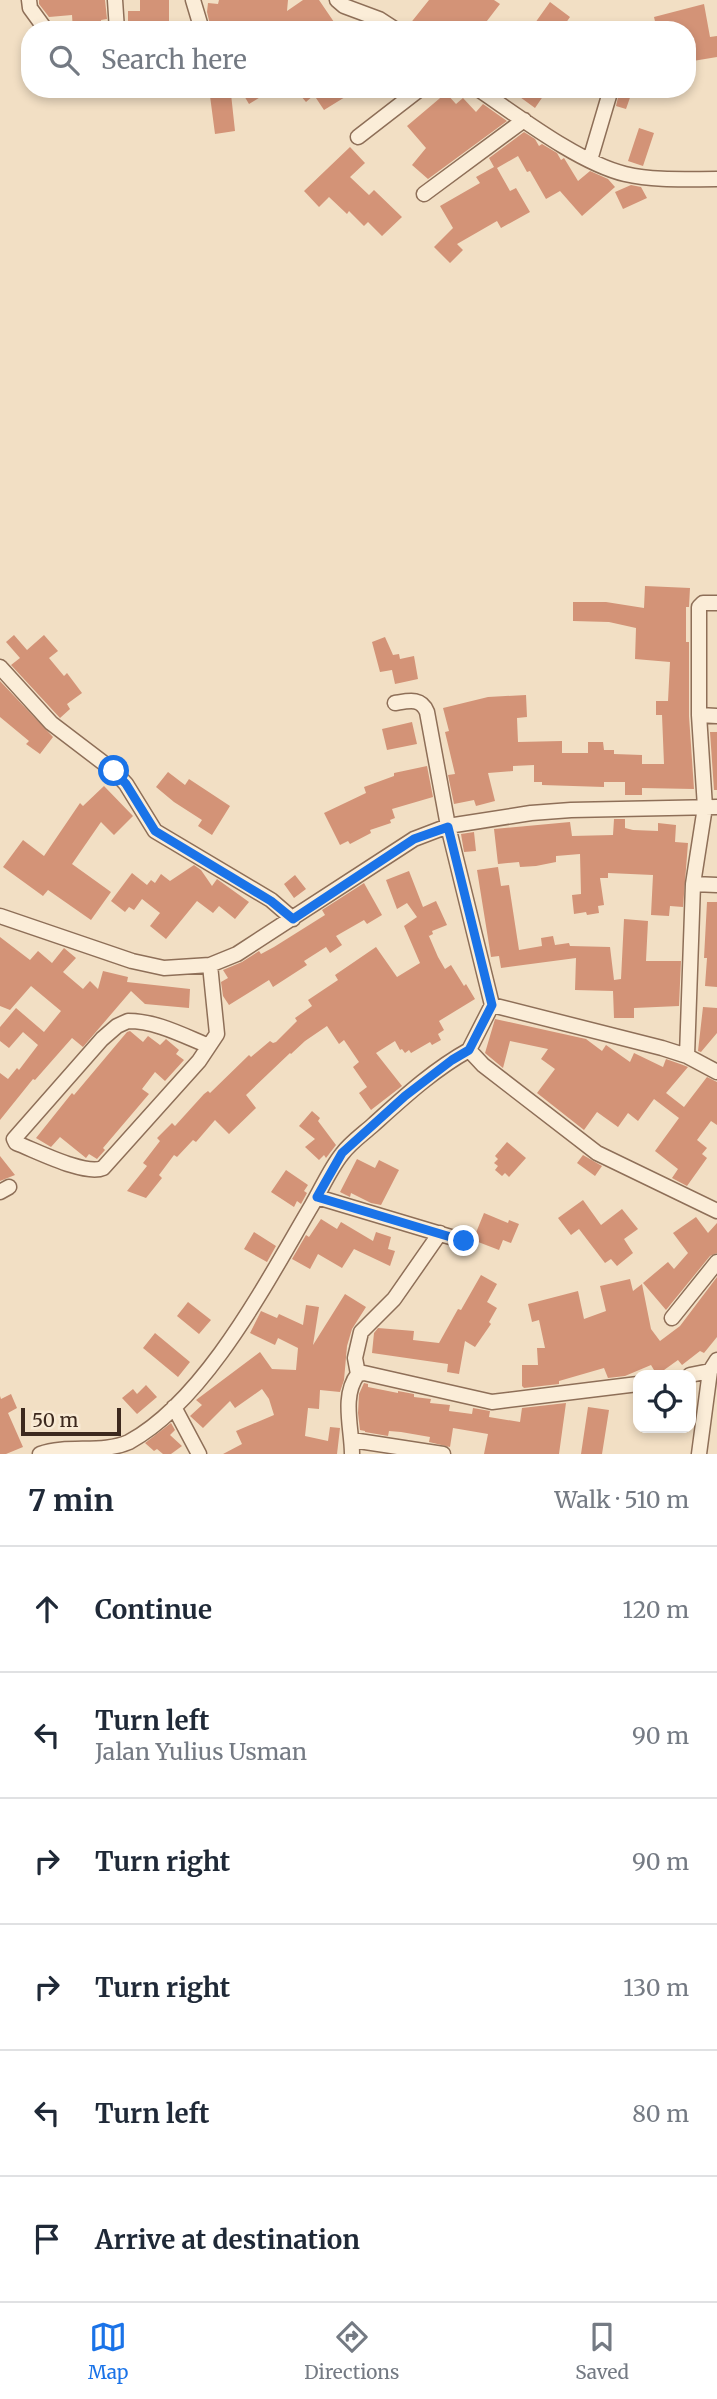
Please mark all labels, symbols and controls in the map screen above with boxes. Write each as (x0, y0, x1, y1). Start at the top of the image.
search box (21, 21, 696, 98)
icon: search (45, 41, 83, 79)
text: Search here (101, 43, 247, 76)
route start (98, 755, 129, 786)
route end (448, 1225, 479, 1256)
map controls (633, 1370, 696, 1433)
button: locate (633, 1370, 696, 1433)
scale bar (21, 1405, 121, 1437)
text: 50 m (32, 1408, 78, 1432)
text: 7 min (28, 1481, 114, 1519)
text: Walk · 510 m (555, 1485, 689, 1514)
icon: ahead (28, 1590, 66, 1628)
text: Continue (95, 1593, 212, 1626)
text: 120 m (623, 1595, 689, 1624)
text: Turn left (95, 1704, 209, 1737)
icon: left (28, 1716, 66, 1754)
text: 90 m (632, 1721, 689, 1750)
text: Jalan Yulius Usman (95, 1737, 307, 1766)
icon: right (28, 1842, 66, 1880)
text: Turn right (95, 1845, 230, 1878)
text: 90 m (632, 1847, 689, 1876)
icon: right (28, 1968, 66, 2006)
text: Turn right (95, 1971, 230, 2004)
text: 130 m (623, 1973, 689, 2002)
icon: left (28, 2094, 66, 2132)
text: Turn left (95, 2097, 209, 2130)
text: 80 m (632, 2099, 689, 2128)
icon: arrive (28, 2220, 66, 2258)
text: Arrive at destination (95, 2223, 360, 2256)
tab: Map (88, 2318, 128, 2384)
tab: Directions (304, 2318, 399, 2384)
tab: Saved (575, 2318, 629, 2384)

